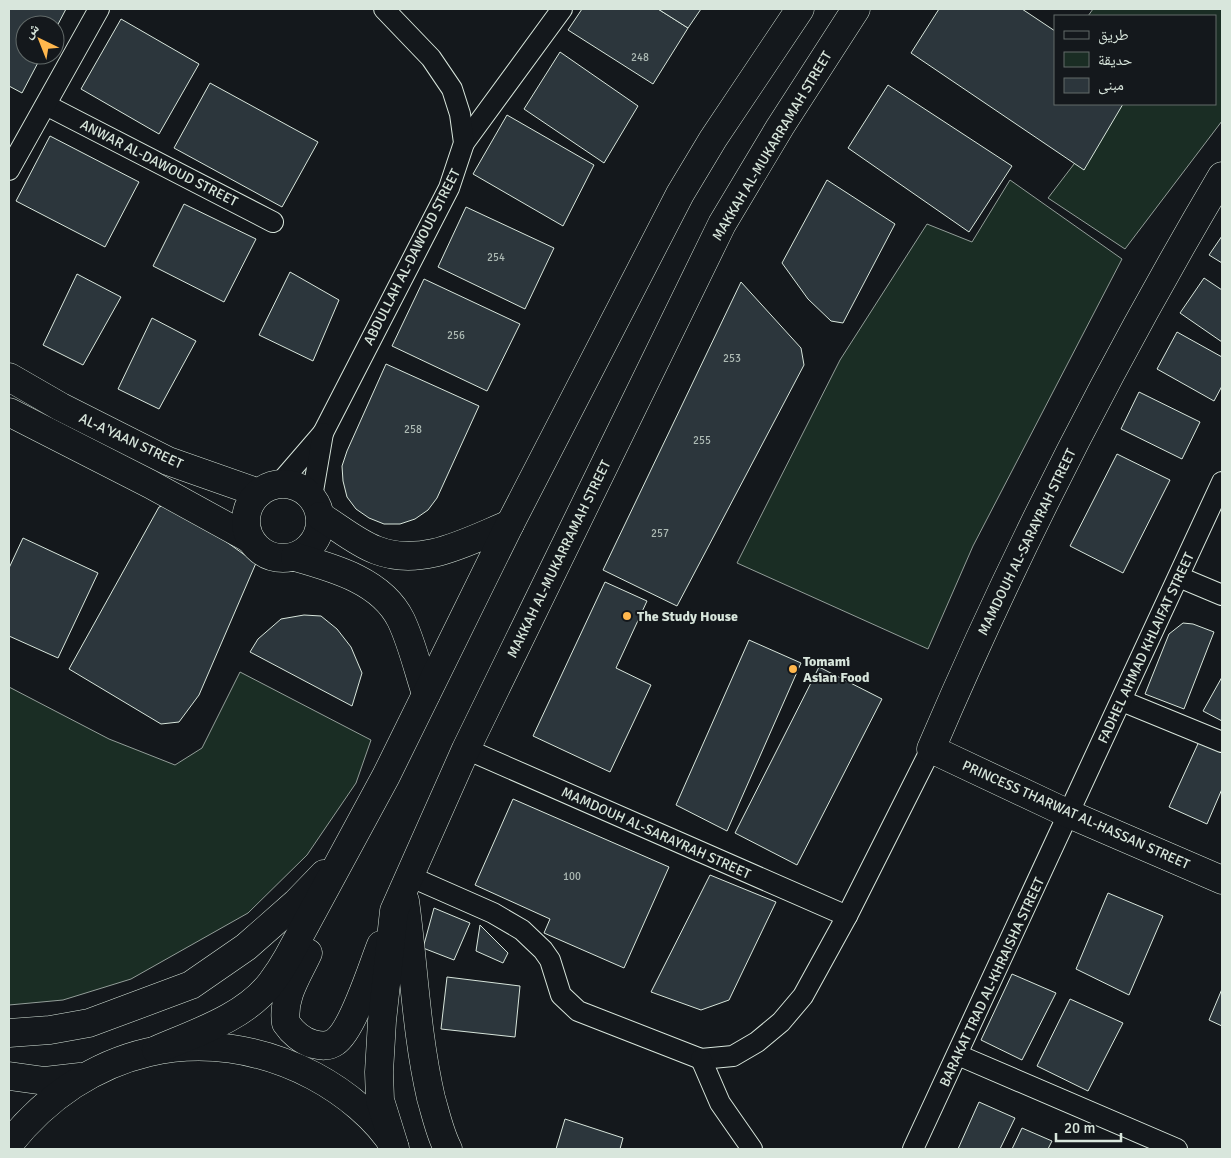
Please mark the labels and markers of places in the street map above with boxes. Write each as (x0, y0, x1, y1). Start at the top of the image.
place label: The Study House (637, 608, 738, 625)
marker: The Study House (621, 610, 633, 622)
place label: Tomami Asian Food (803, 653, 870, 686)
marker: Tomami Asian Food (787, 663, 799, 675)

